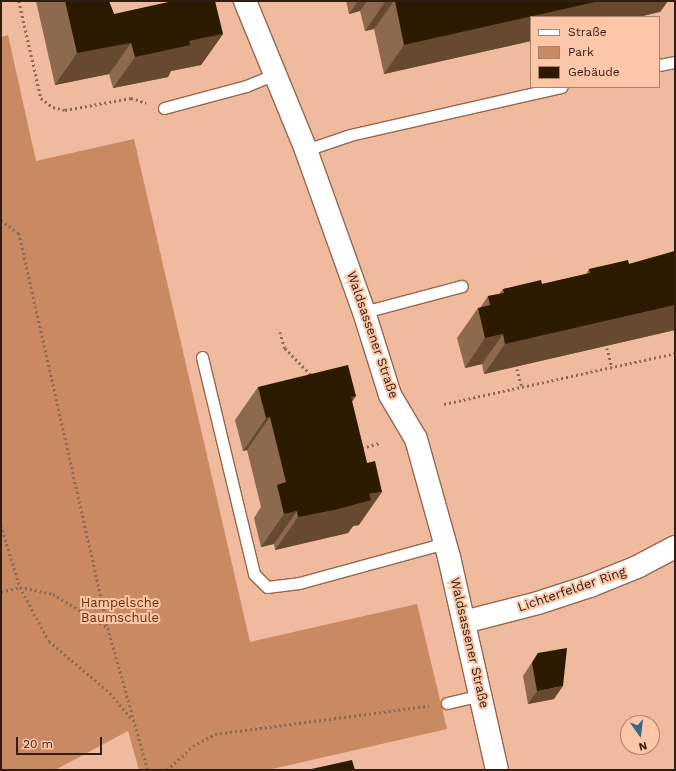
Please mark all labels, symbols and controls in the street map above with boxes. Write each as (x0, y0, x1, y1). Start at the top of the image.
legend (530, 16, 660, 88)
text: Straße (568, 25, 607, 39)
text: Park (568, 45, 594, 59)
text: Gebäude (568, 65, 620, 79)
street label: Waldsassener Straße (343, 269, 401, 401)
street label: Lichterfelder Ring (516, 564, 628, 616)
street label: Waldsassener Straße (446, 576, 492, 710)
park label: Hampelsche Baumschule (81, 596, 159, 627)
north arrow (620, 715, 660, 755)
scale bar (18, 729, 104, 755)
text: 20 m (23, 737, 53, 751)
text: N (637, 739, 648, 753)

